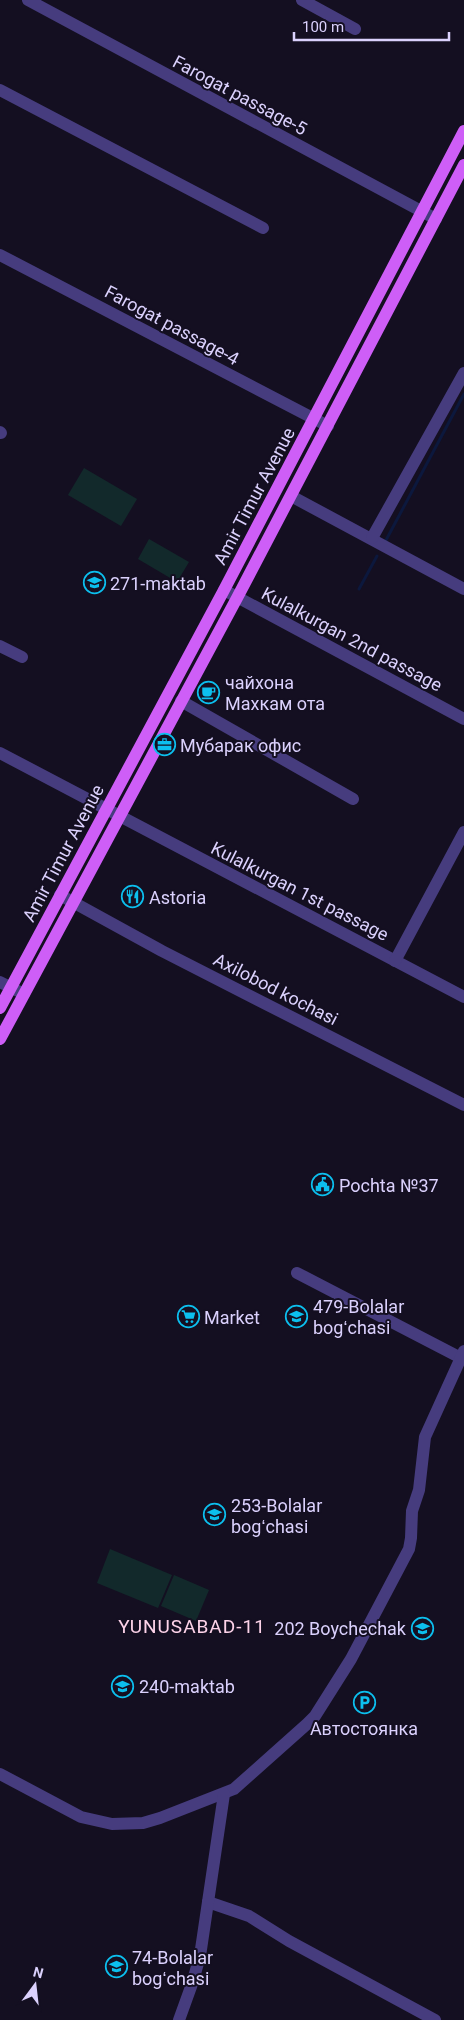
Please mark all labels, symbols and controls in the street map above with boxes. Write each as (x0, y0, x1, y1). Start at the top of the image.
scale bar (294, 10, 449, 42)
text: 100 m (302, 18, 344, 36)
street label: Farogat passage-5 (169, 51, 311, 139)
street label: Farogat passage-4 (101, 281, 243, 369)
street label: Amir Timur Avenue (209, 424, 299, 568)
school or university icon: 271-maktab (82, 571, 106, 595)
place label: 271-maktab (110, 573, 206, 594)
street label: Kulalkurgan 2nd passage (258, 582, 446, 696)
place label: чайхона Махкам ота (225, 672, 325, 714)
cafe icon: чайхона Махкам ота (197, 680, 221, 704)
office icon: Мубарак офис (152, 733, 176, 757)
place label: Мубарак офис (180, 735, 301, 756)
street label: Amir Timur Avenue (18, 781, 108, 925)
street label: Kulalkurgan 1st passage (208, 837, 392, 945)
restaurant icon: Astoria (121, 885, 145, 909)
place label: Astoria (149, 887, 206, 908)
street label: Axilobod kochasi (210, 949, 342, 1029)
public building icon: Pochta №37 (311, 1173, 335, 1197)
place label: Pochta №37 (339, 1175, 439, 1196)
place label: 479-Bolalar bogʻchasi (313, 1296, 404, 1338)
school or university icon: 479-Bolalar bogʻchasi (285, 1304, 309, 1328)
supermarket icon: Market (176, 1305, 200, 1329)
place label: Market (204, 1307, 260, 1328)
place label: 253-Bolalar bogʻchasi (231, 1495, 322, 1537)
school or university icon: 253-Bolalar bogʻchasi (203, 1503, 227, 1527)
district label: YUNUSABAD-11 (118, 1615, 266, 1638)
school or university icon: 202 Boychechak (410, 1616, 434, 1640)
place label: 202 Boychechak (274, 1618, 407, 1639)
school or university icon: 240-maktab (111, 1674, 135, 1698)
place label: 240-maktab (139, 1676, 235, 1697)
parking icon: Автостоянка (352, 1691, 376, 1715)
place label: Автостоянка (310, 1718, 418, 1739)
place label: 74-Bolalar bogʻchasi (132, 1947, 213, 1989)
school or university icon: 74-Bolalar bogʻchasi (104, 1955, 128, 1979)
north arrow (10, 1960, 60, 2010)
text: N (32, 1963, 45, 1981)

